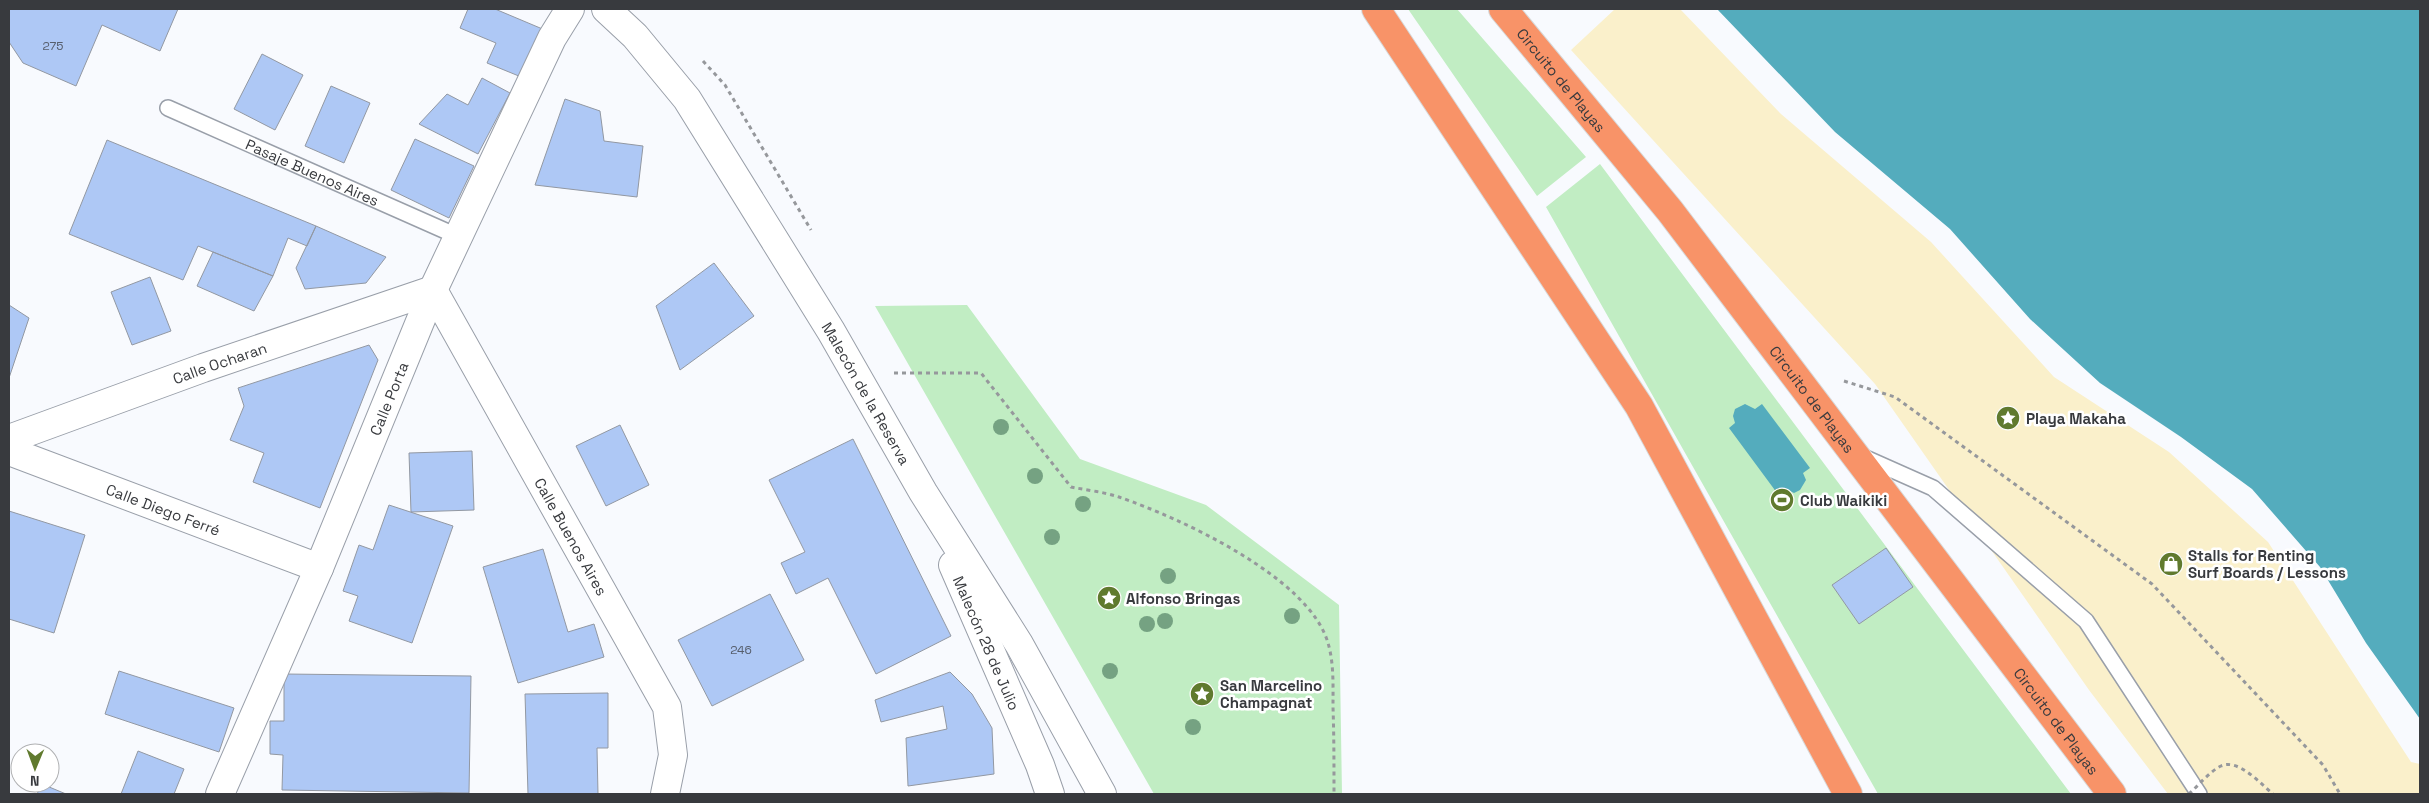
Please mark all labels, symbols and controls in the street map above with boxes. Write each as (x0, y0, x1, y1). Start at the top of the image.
street label: Circuito de Playas (1513, 24, 1610, 136)
house number: 275 (42, 38, 64, 54)
street label: Pasaje Buenos Aires (243, 134, 382, 210)
street label: Malecón de la Reserva (818, 318, 915, 468)
street label: Calle Ocharan (170, 338, 269, 388)
street label: Circuito de Playas (1766, 342, 1859, 456)
street label: Calle Porta (365, 359, 412, 438)
place icon: Playa Makaha (1995, 405, 2021, 431)
place label: Playa Makaha (2026, 409, 2126, 428)
street label: Calle Buenos Aires (531, 474, 612, 599)
street label: Calle Diego Ferré (104, 479, 223, 539)
sports icon: Club Waikiki (1769, 487, 1795, 513)
place label: Club Waikiki (1800, 491, 1887, 510)
place label: Stalls for Renting Surf Boards / Lessons (2188, 546, 2346, 582)
shop icon: Stalls for Renting Surf Boards / Lessons (2158, 551, 2184, 577)
street label: Malecón 28 de Julio (949, 573, 1024, 713)
place icon: Alfonso Bringas (1096, 585, 1122, 611)
place label: Alfonso Bringas (1126, 589, 1240, 608)
house number: 246 (730, 642, 752, 658)
street label: Circuito de Playas (2010, 664, 2103, 778)
place label: San Marcelino Champagnat (1220, 676, 1322, 712)
place icon: San Marcelino Champagnat (1189, 681, 1215, 707)
north arrow (10, 743, 60, 793)
text: N (30, 772, 40, 790)

